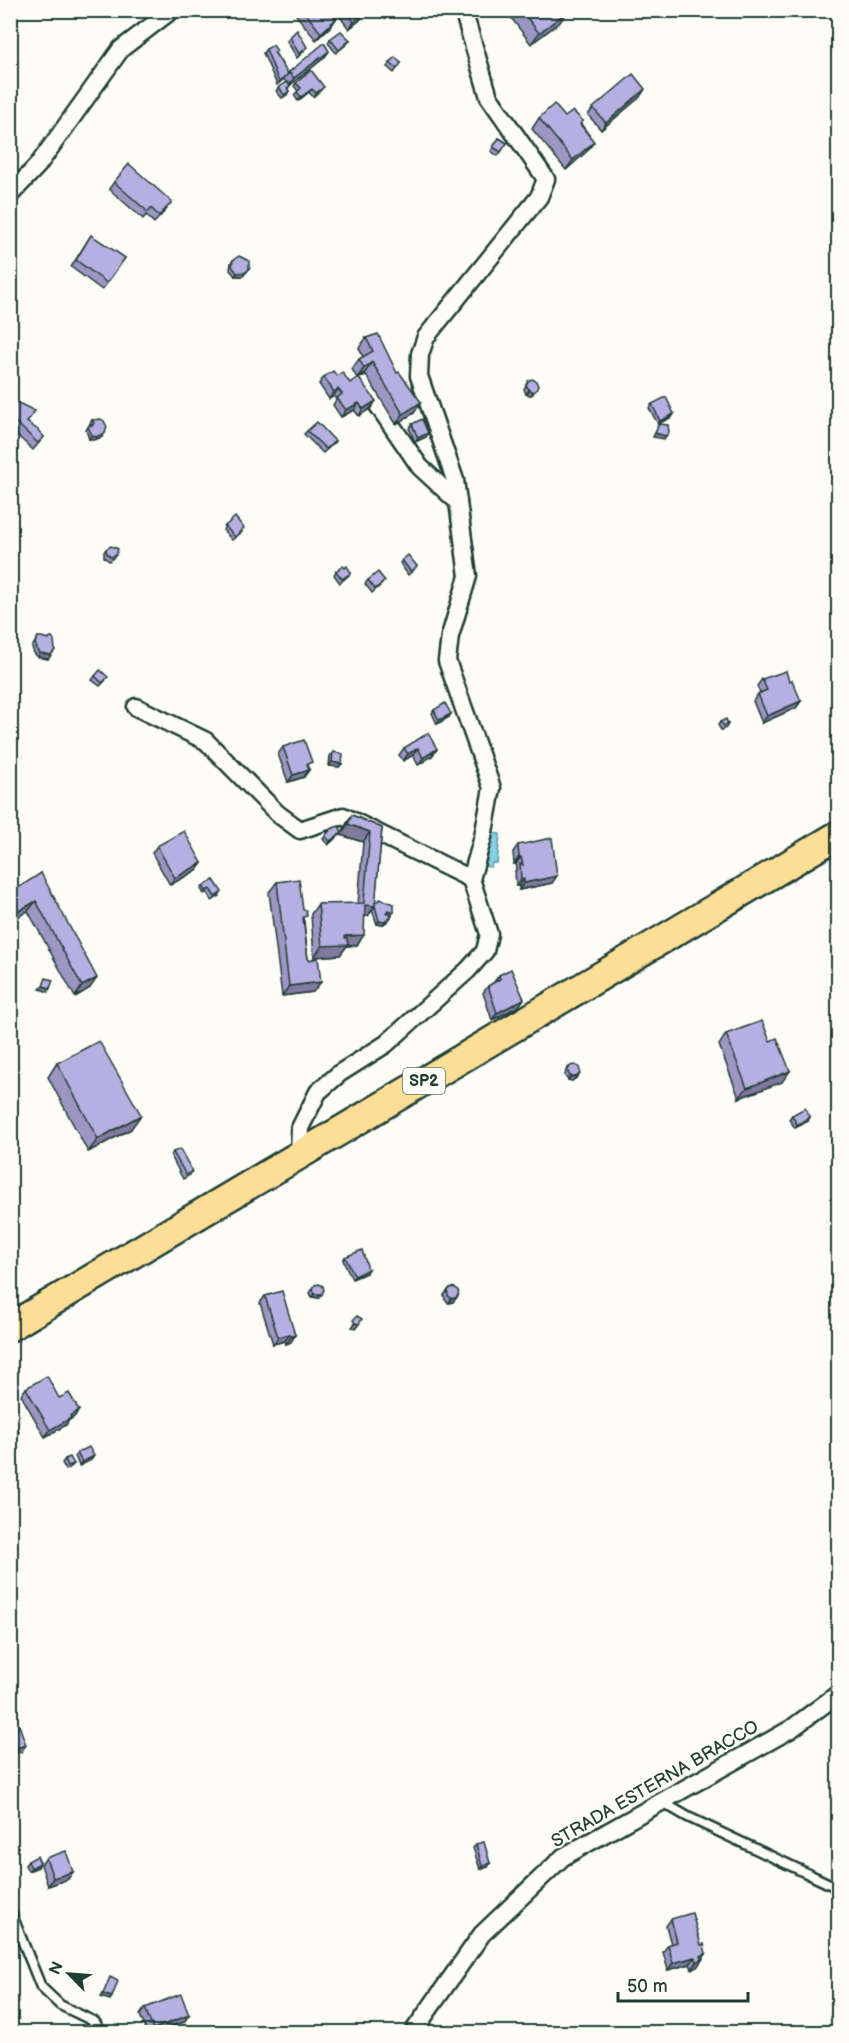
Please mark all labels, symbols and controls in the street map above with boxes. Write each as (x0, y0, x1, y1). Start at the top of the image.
road number: SP2 (403, 1068, 445, 1094)
street label: STRADA ESTERNA BRACCO (548, 1716, 762, 1852)
north arrow (39, 1944, 99, 2004)
text: N (46, 1959, 68, 1978)
scale bar (618, 1965, 748, 2003)
text: 50 m (627, 1976, 668, 1997)

